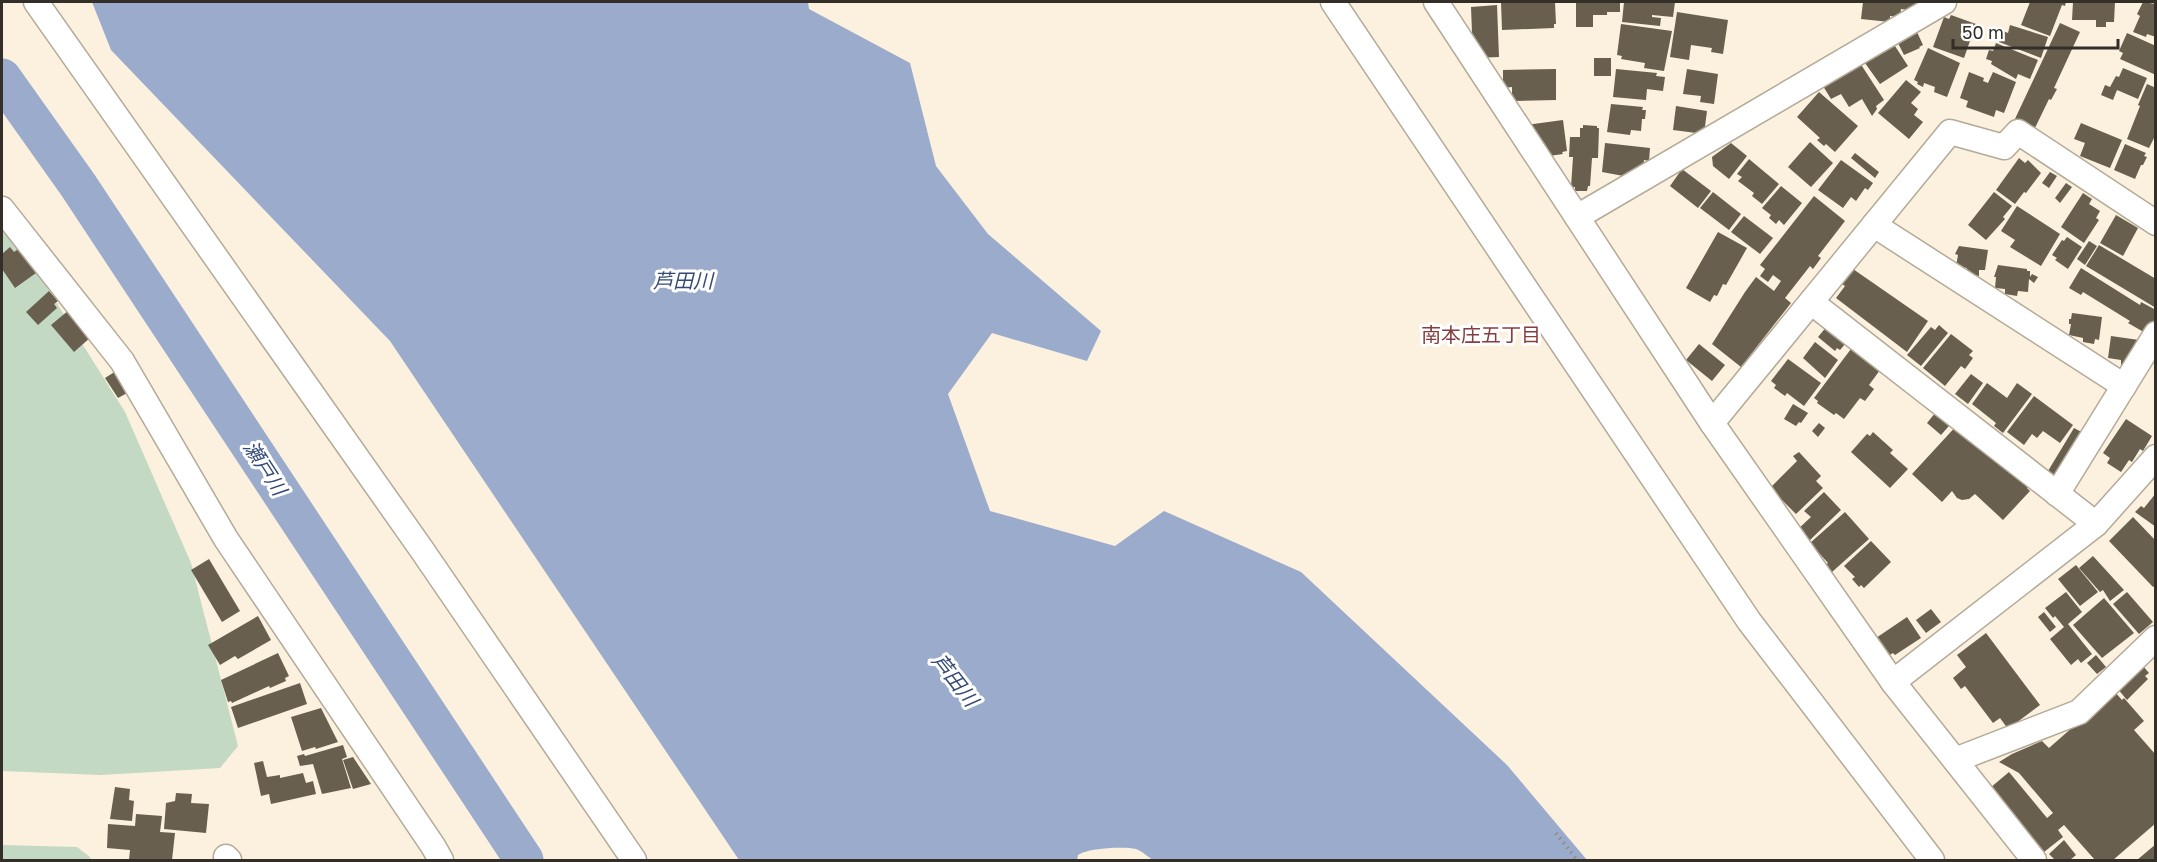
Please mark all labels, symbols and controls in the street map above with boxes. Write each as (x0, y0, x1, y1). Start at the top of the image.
scale bar (1953, 12, 2118, 50)
text: 50 m (1962, 21, 2004, 43)
water label: 芦田川 (653, 268, 715, 292)
district label: 南本庄五丁目 (1421, 322, 1541, 346)
water label: 瀬戸川 (239, 436, 293, 501)
water label: 芦田川 (928, 648, 985, 712)

